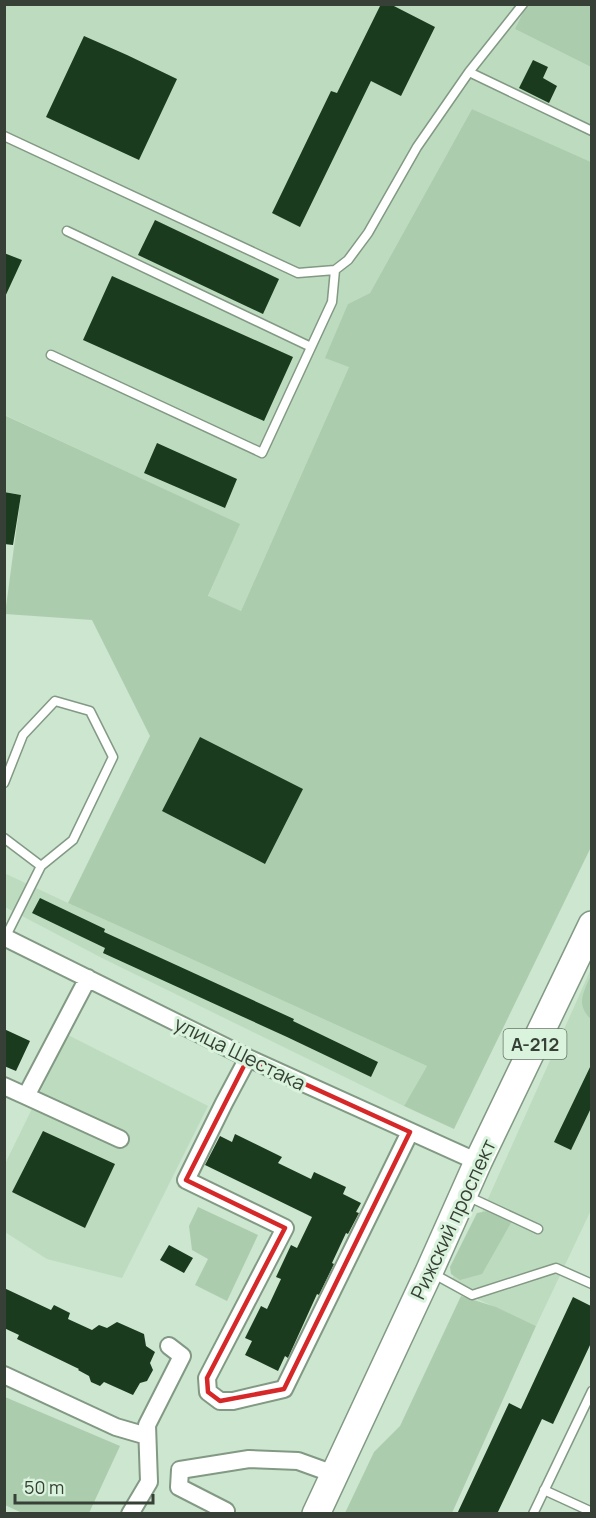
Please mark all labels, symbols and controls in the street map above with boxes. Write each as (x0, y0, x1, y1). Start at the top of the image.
street label: улица Шестака (170, 1010, 310, 1096)
road number: А-212 (504, 1029, 566, 1059)
street label: Рижский проспект (404, 1134, 502, 1304)
scale bar (15, 1467, 153, 1505)
text: 50 m (24, 1475, 64, 1499)

